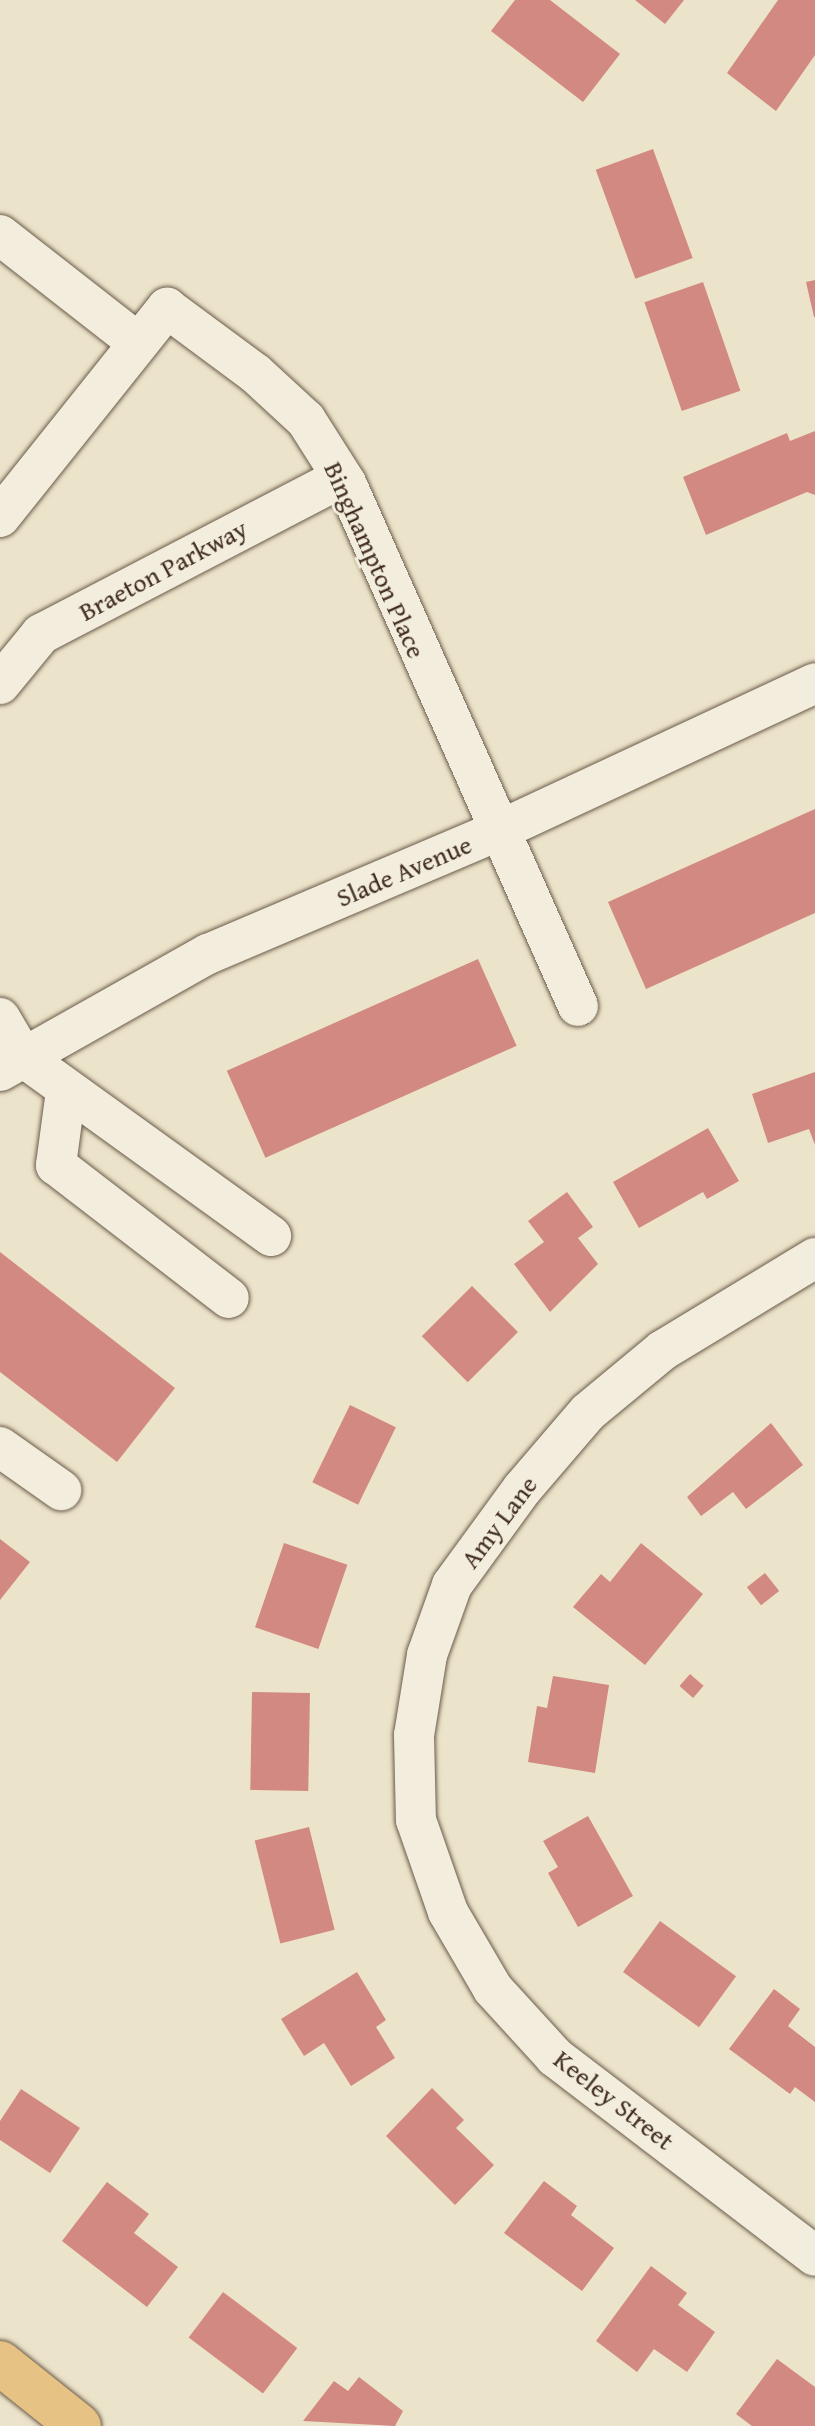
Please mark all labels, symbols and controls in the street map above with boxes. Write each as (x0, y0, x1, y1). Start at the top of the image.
street label: Binghampton Place (318, 457, 432, 663)
street label: Braeton Parkway (74, 513, 252, 627)
street label: Slade Avenue (332, 829, 476, 913)
street label: Amy Lane (454, 1470, 544, 1574)
street label: Keeley Street (548, 2043, 680, 2157)

